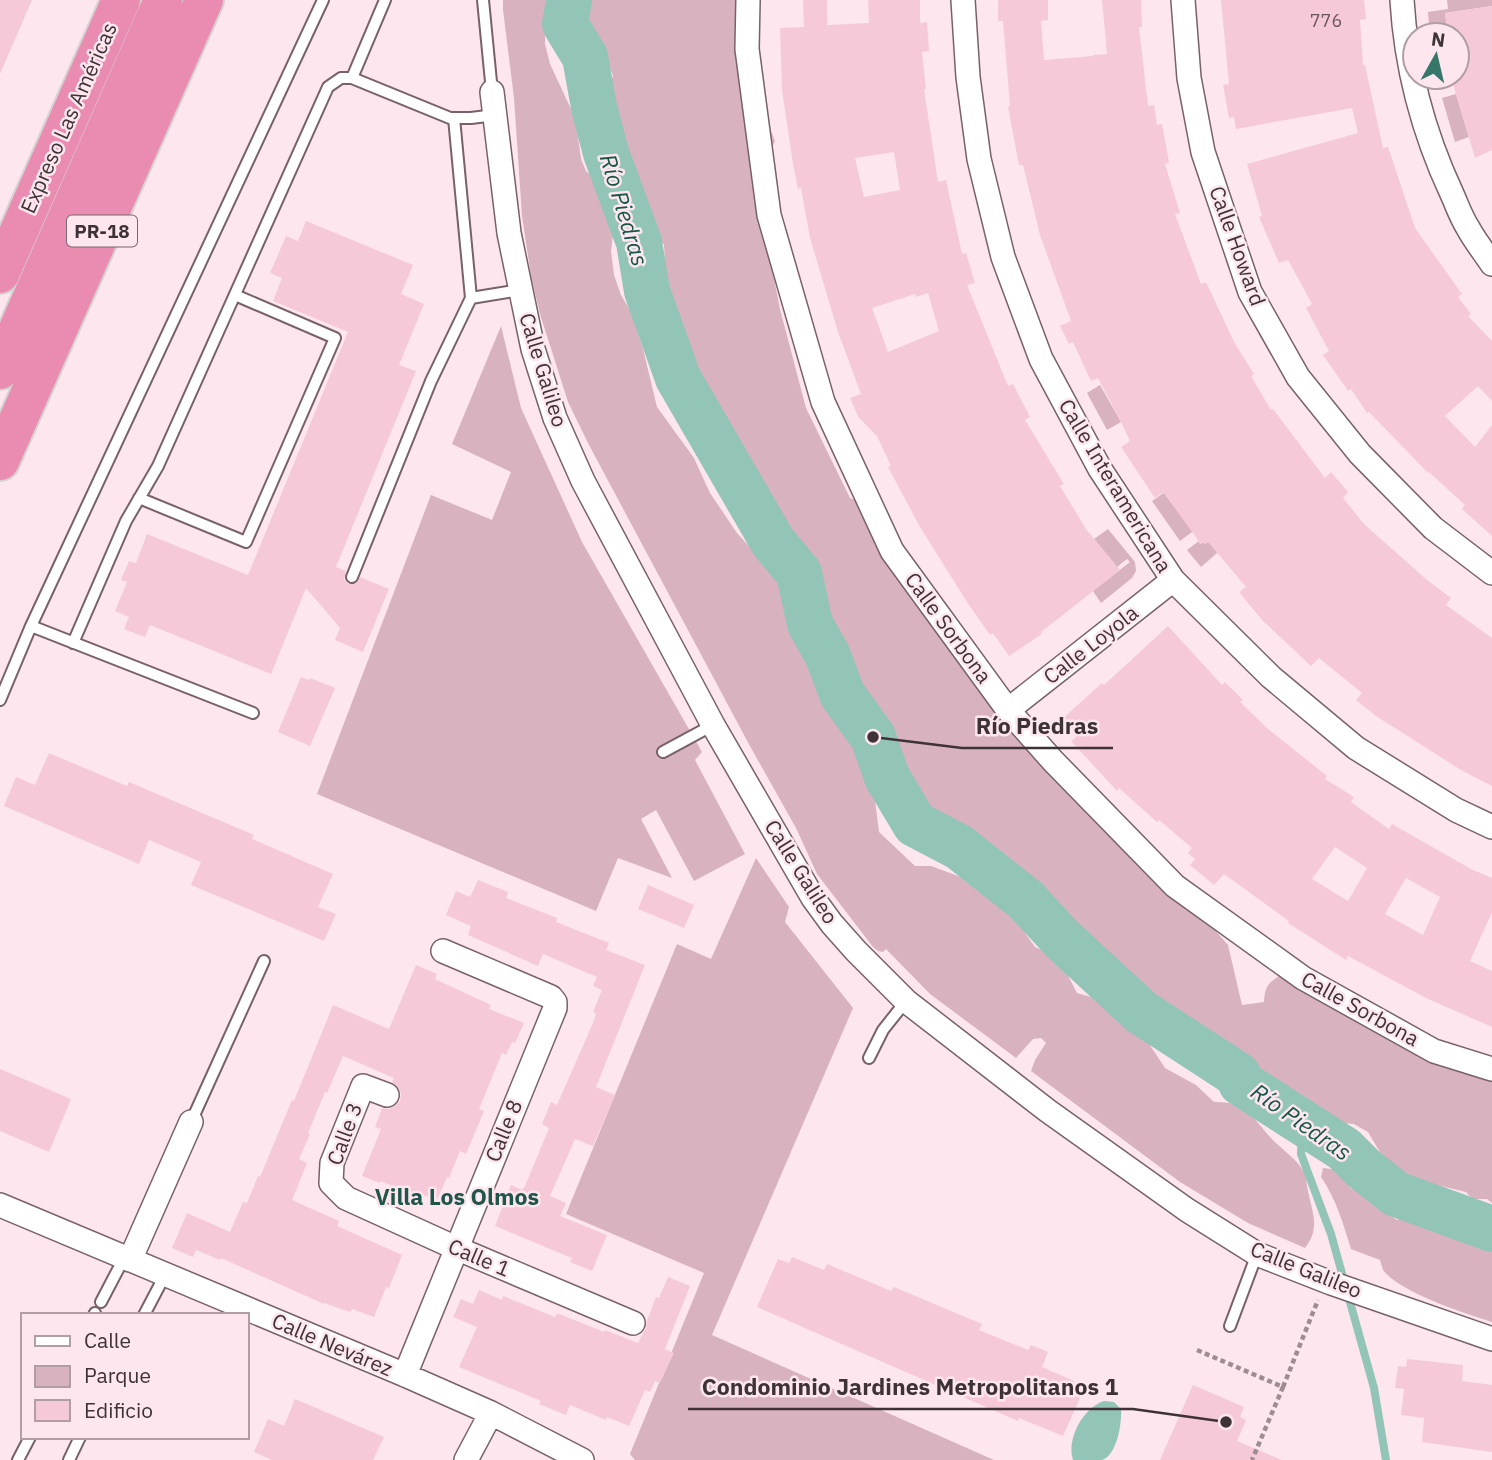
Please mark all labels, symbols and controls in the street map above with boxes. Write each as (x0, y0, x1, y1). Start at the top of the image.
house number: 776 (1310, 9, 1342, 32)
street label: Expreso Las Américas (13, 18, 123, 218)
north arrow (1401, 21, 1471, 91)
text: N (1430, 26, 1447, 52)
water label: Río Piedras (594, 150, 656, 269)
street label: Calle Howard (1203, 182, 1273, 309)
road number: PR-18 (67, 216, 137, 246)
street label: Calle Galileo (513, 309, 575, 430)
street label: Calle Interamericana (1053, 394, 1179, 577)
street label: Calle Sorbona (899, 566, 999, 689)
street label: Calle Loyola (1037, 598, 1144, 690)
callout: Río Piedras (962, 704, 1113, 748)
text: Río Piedras (976, 710, 1098, 740)
street label: Calle Galileo (759, 814, 845, 929)
street label: Calle Sorbona (1296, 964, 1424, 1052)
water label: Río Piedras (1246, 1076, 1358, 1167)
street label: Calle 8 (478, 1095, 528, 1166)
street label: Calle 3 (320, 1098, 368, 1169)
district label: Villa Los Olmos (375, 1181, 539, 1211)
street label: Calle 1 (444, 1232, 515, 1283)
street label: Calle Galileo (1246, 1234, 1366, 1304)
street label: Calle Nevárez (268, 1306, 397, 1382)
legend (21, 1313, 248, 1439)
text: Calle (84, 1326, 131, 1354)
text: Parque (84, 1361, 151, 1389)
callout: Condominio Jardines Metropolitanos 1 (688, 1365, 1133, 1409)
text: Condominio Jardines Metropolitanos 1 (702, 1371, 1118, 1401)
text: Edificio (84, 1396, 153, 1424)

